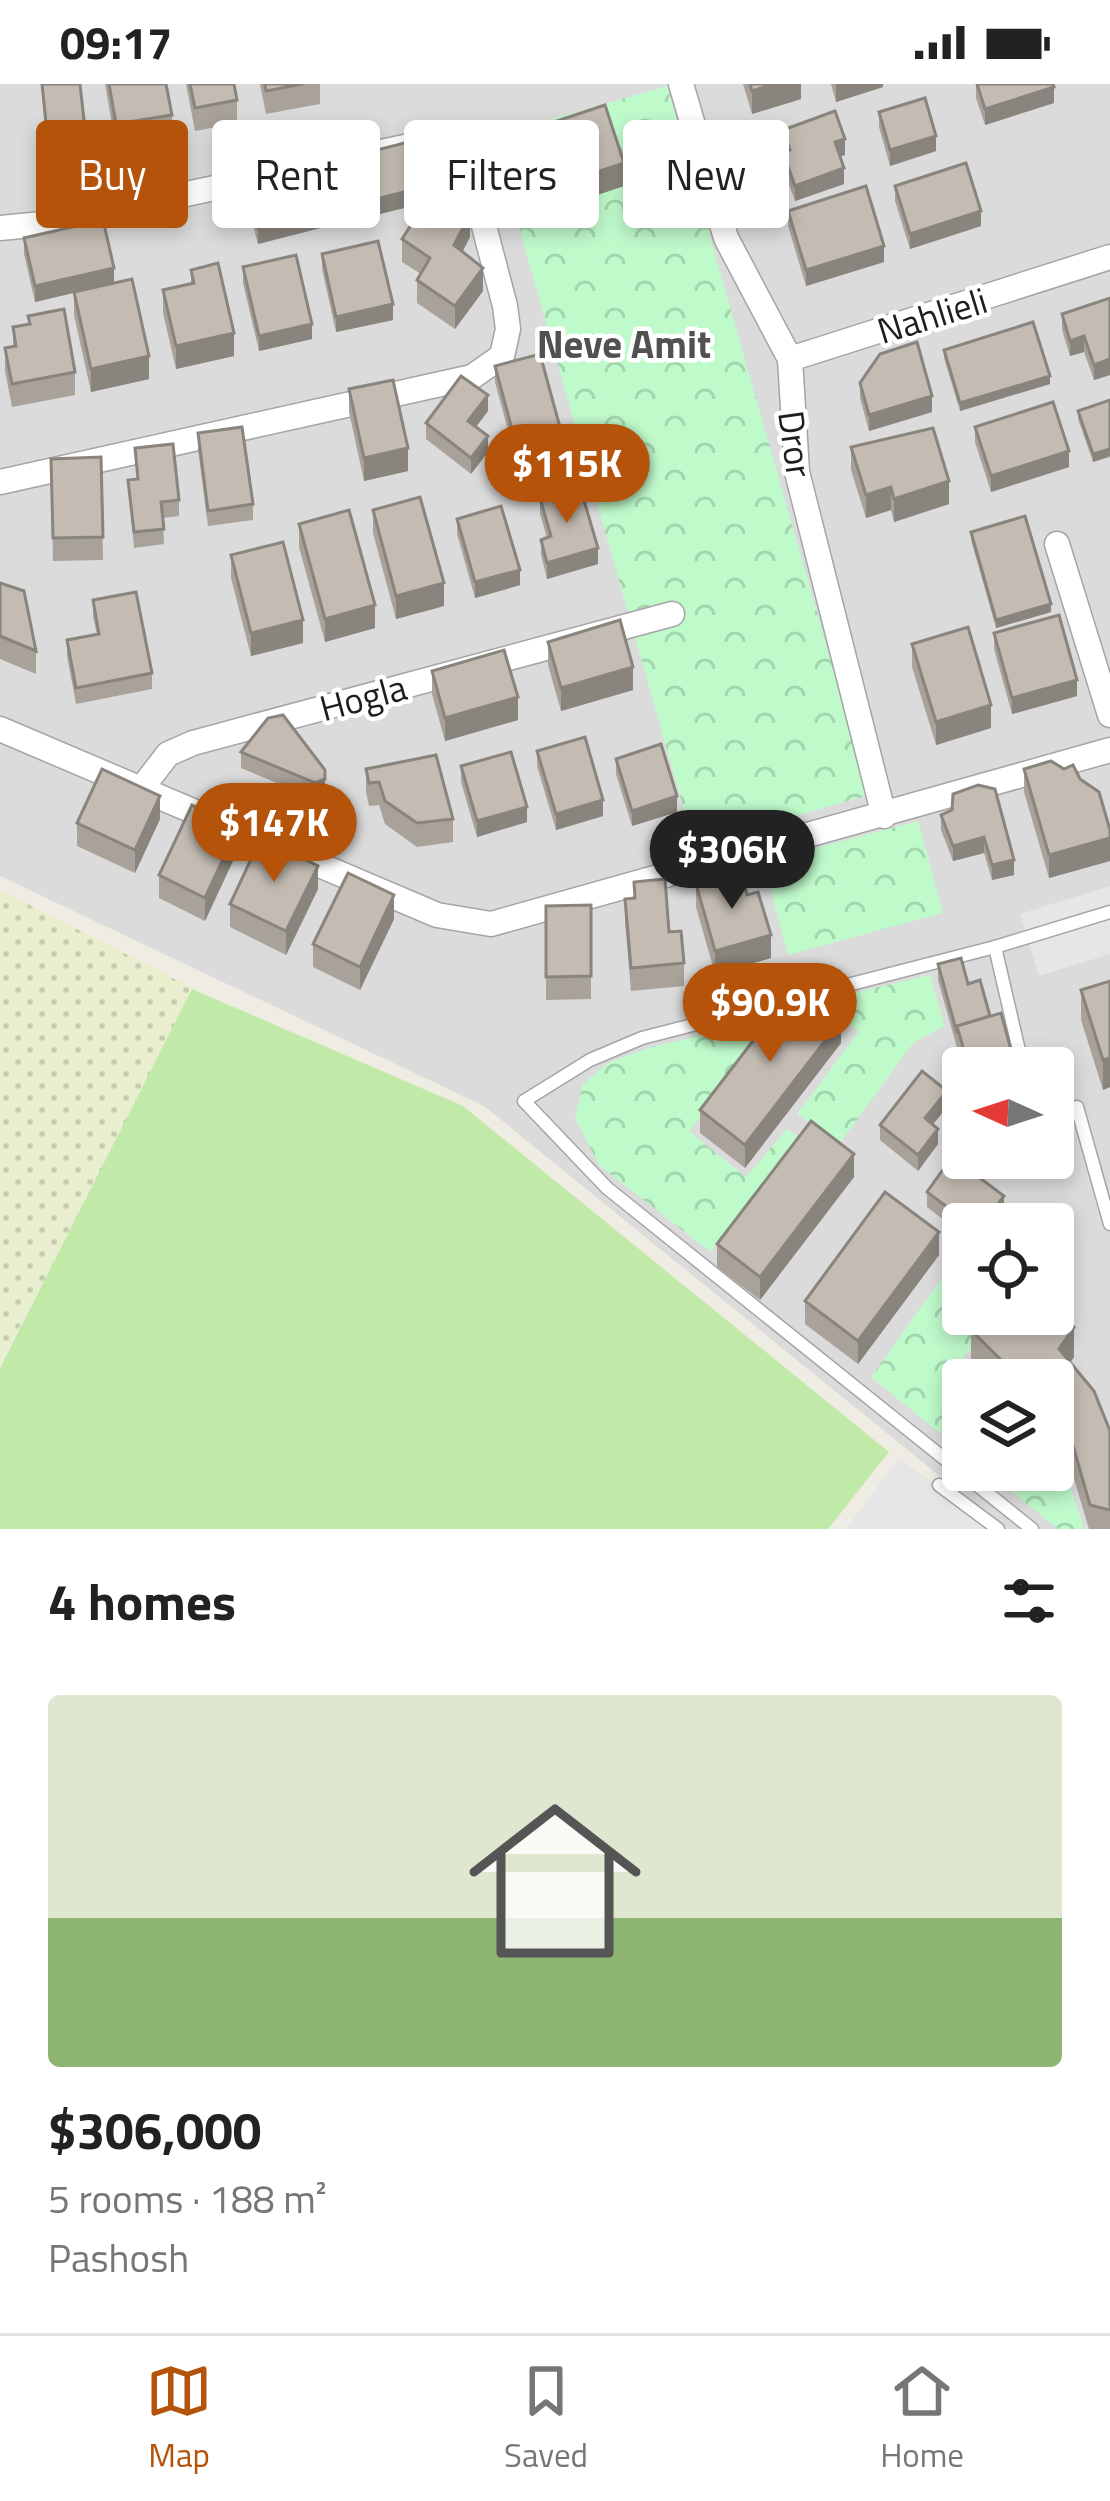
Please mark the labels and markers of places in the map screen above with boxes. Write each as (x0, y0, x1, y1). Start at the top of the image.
pin: $115K (483, 424, 651, 526)
pin: $147K (190, 783, 358, 885)
pin: $306K (648, 810, 816, 912)
pin: $90.9K (672, 963, 868, 1065)

